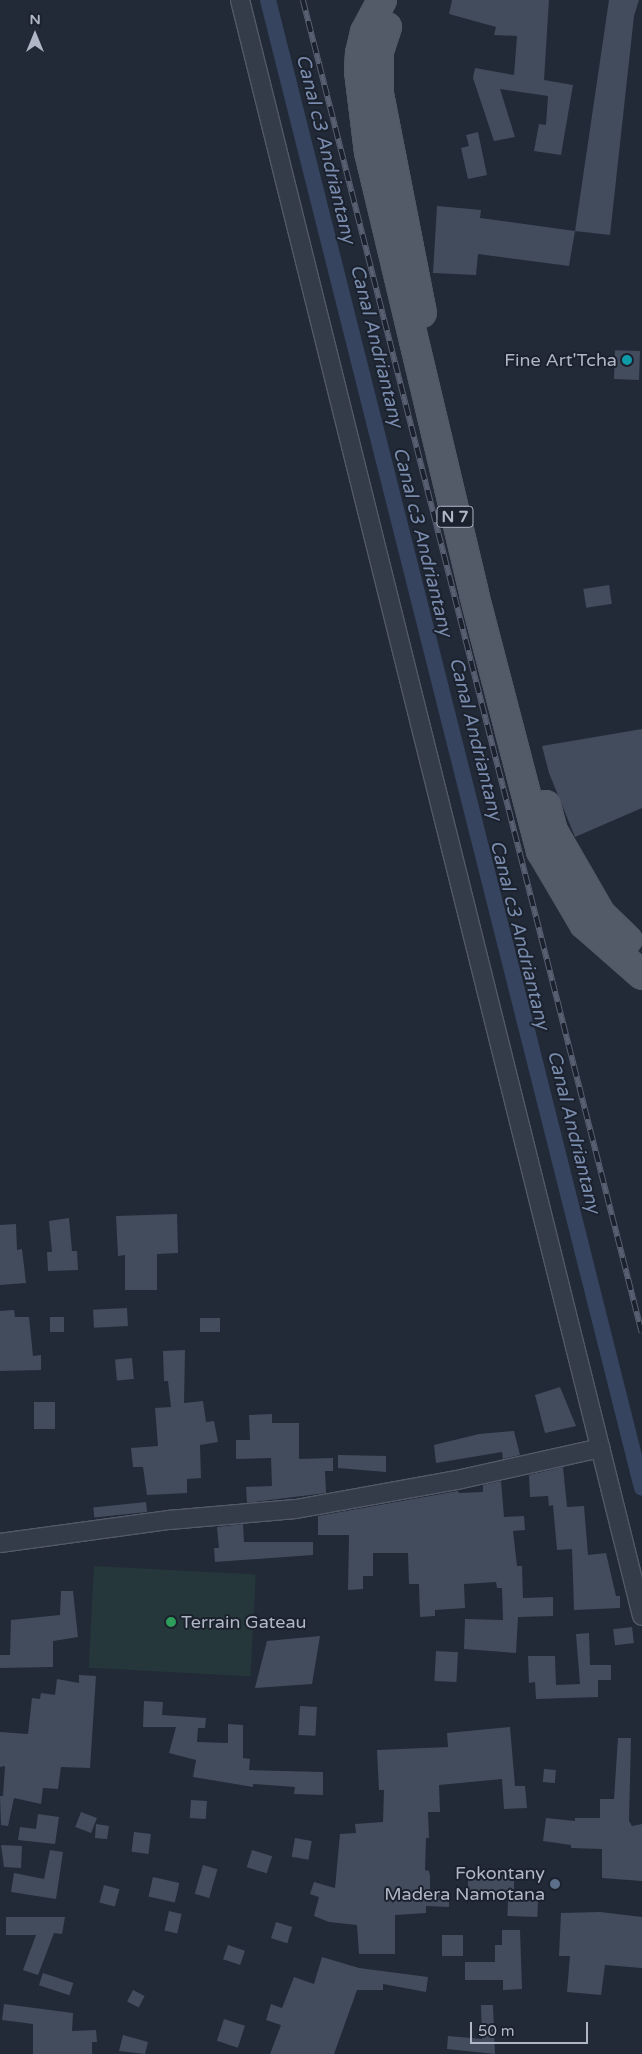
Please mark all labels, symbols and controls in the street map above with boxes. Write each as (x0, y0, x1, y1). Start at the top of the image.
north arrow (10, 10, 60, 60)
text: N (29, 11, 41, 28)
water label: Canal c3 Andriantany (290, 52, 360, 246)
water label: Canal Andriantany (345, 262, 407, 430)
place label: Fine Art'Tcha (504, 349, 617, 371)
marker: Fine Art'Tcha (621, 354, 633, 366)
water label: Canal c3 Andriantany (387, 445, 457, 639)
road number: N 7 (436, 504, 474, 530)
water label: Canal Andriantany (444, 655, 506, 823)
water label: Canal c3 Andriantany (484, 838, 554, 1032)
water label: Canal Andriantany (542, 1048, 604, 1216)
place label: Terrain Gateau (181, 1611, 306, 1633)
marker: Terrain Gateau (165, 1616, 177, 1628)
place label: Fokontany Madera Namotana (384, 1863, 545, 1906)
marker: Fokontany Madera Namotana (549, 1878, 561, 1890)
scale bar (472, 2012, 590, 2044)
text: 50 m (478, 2022, 515, 2040)

